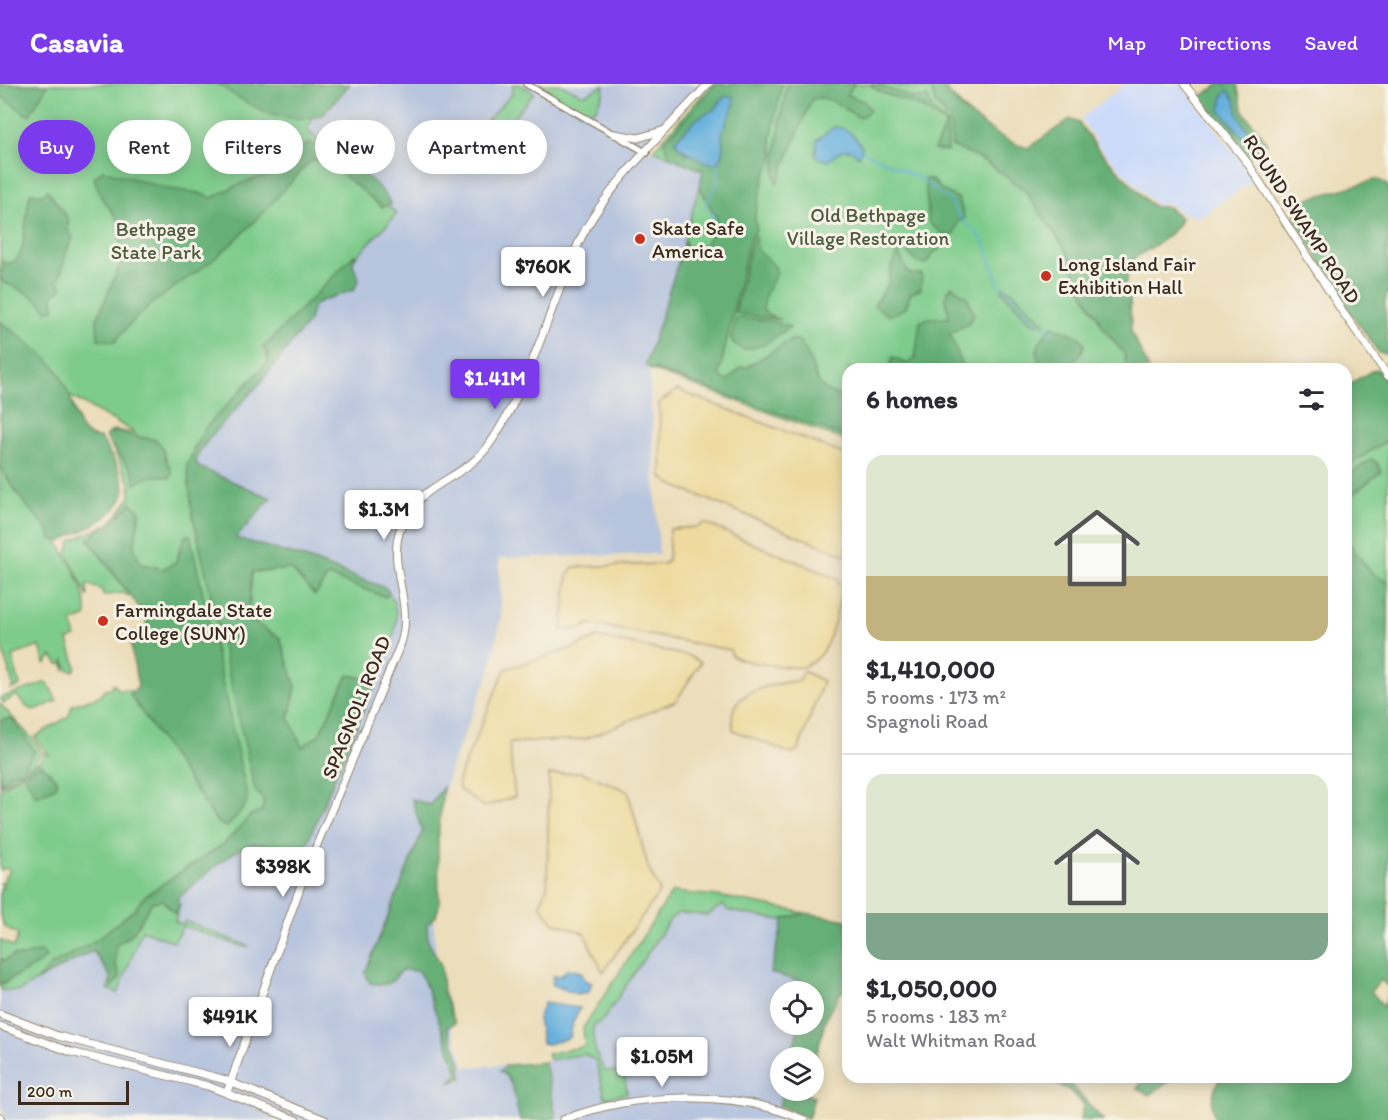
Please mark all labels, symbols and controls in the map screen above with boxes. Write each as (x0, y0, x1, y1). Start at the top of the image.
text: Casavia (30, 25, 124, 59)
text: Map (1108, 30, 1146, 55)
text: Directions (1179, 30, 1271, 55)
text: Saved (1304, 30, 1358, 55)
chip: Buy (18, 120, 95, 174)
chip: Rent (107, 120, 191, 174)
chip: Filters (203, 120, 303, 174)
chip: New (315, 120, 395, 174)
chip: Apartment (407, 120, 547, 174)
street label: ROUND SWAMP ROAD (1238, 130, 1366, 308)
park label: Old Bethpage Village Restoration (787, 203, 949, 250)
place label: Skate Safe America (652, 216, 744, 263)
park label: Bethpage State Park (111, 217, 202, 264)
marker: Skate Safe America (633, 232, 647, 246)
pin: $760K (501, 247, 585, 298)
place label: Long Island Fair Exhibition Hall (1058, 252, 1196, 299)
text: $760K (515, 254, 571, 278)
marker: Long Island Fair Exhibition Hall (1039, 269, 1053, 283)
pin: $1.41M (446, 359, 544, 410)
text: $1.41M (464, 366, 526, 390)
text: 6 homes (866, 383, 958, 415)
icon: filters (1295, 383, 1328, 416)
pin: $1.3M (342, 490, 426, 541)
icon: home (1043, 494, 1151, 602)
text: $1.3M (359, 497, 409, 521)
place label: Farmingdale State College (SUNY) (115, 598, 272, 645)
marker: Farmingdale State College (SUNY) (96, 614, 110, 628)
street label: SPAGNOLI ROAD (316, 632, 396, 782)
text: $1,410,000 (866, 653, 995, 685)
text: 5 rooms · 173 m² (866, 685, 1006, 709)
text: Spagnoli Road (866, 709, 988, 733)
icon: home (1043, 813, 1151, 921)
pin: $398K (241, 847, 325, 898)
text: $398K (255, 854, 311, 878)
text: $1,050,000 (866, 972, 997, 1004)
map controls (770, 981, 824, 1101)
button: locate (770, 981, 824, 1035)
pin: $491K (188, 997, 272, 1048)
text: $491K (203, 1004, 257, 1028)
text: 5 rooms · 183 m² (866, 1004, 1007, 1028)
text: Walt Whitman Road (866, 1028, 1036, 1052)
pin: $1.05M (613, 1037, 711, 1088)
text: $1.05M (631, 1044, 693, 1068)
button: layers (770, 1047, 824, 1101)
scale bar (18, 1078, 129, 1106)
text: 200 m (27, 1082, 72, 1101)

